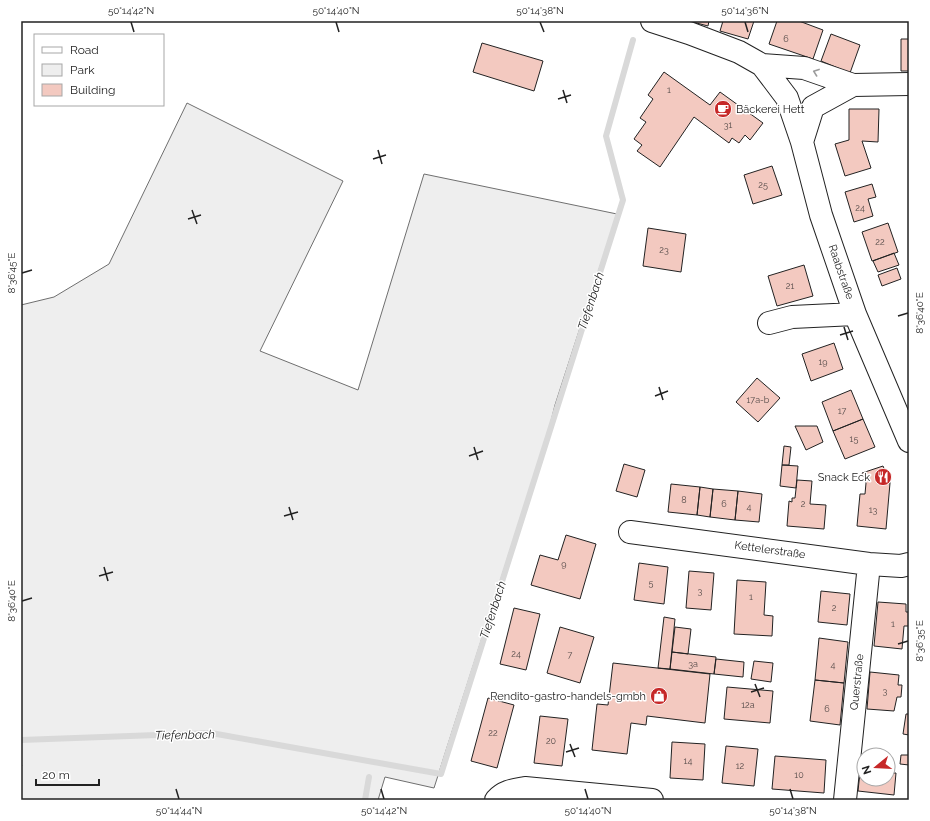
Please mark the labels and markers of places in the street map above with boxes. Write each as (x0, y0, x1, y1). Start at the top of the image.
cafe icon: Bäckerei Hett (713, 99, 733, 119)
place label: Bäckerei Hett (736, 103, 805, 116)
restaurant icon: Snack Eck (873, 467, 893, 487)
place label: Snack Eck (818, 471, 870, 484)
shop icon: Rendito-gastro-handels-gmbh (649, 686, 669, 706)
place label: Rendito-gastro-handels-gmbh (490, 690, 646, 703)

